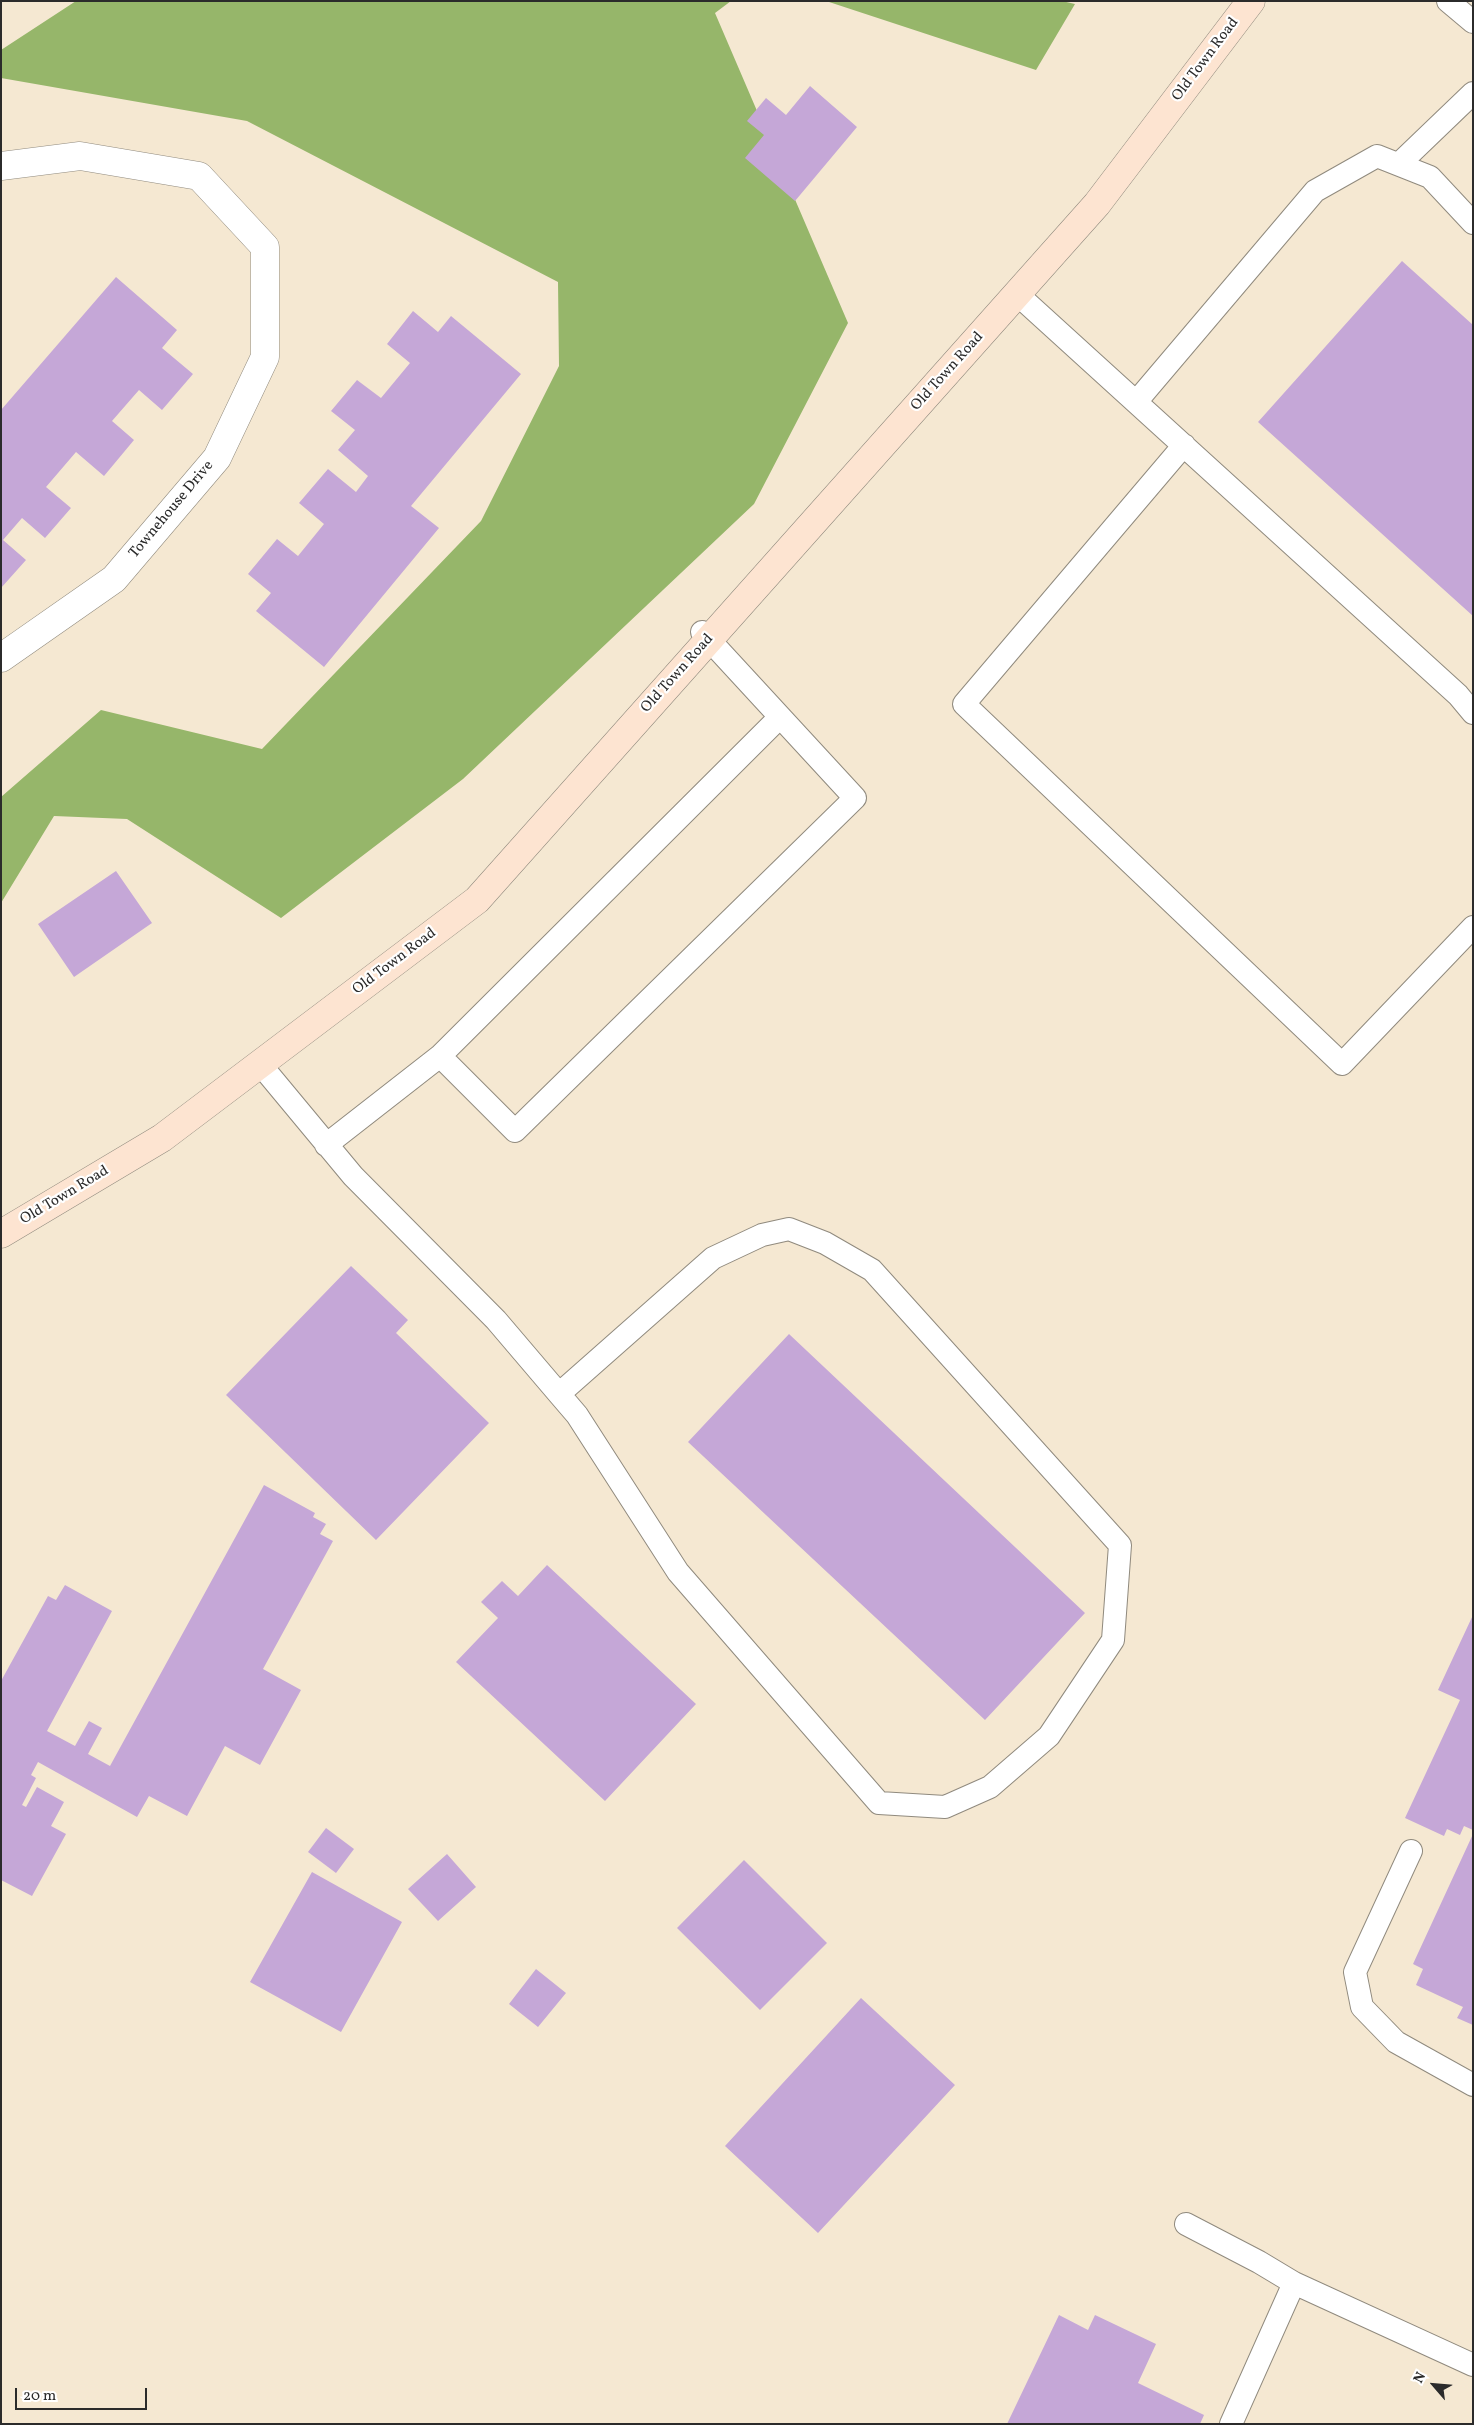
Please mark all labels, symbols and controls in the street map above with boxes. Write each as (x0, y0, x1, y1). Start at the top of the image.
street label: Old Town Road (1169, 15, 1243, 105)
street label: Old Town Road (908, 329, 988, 415)
street label: Townehouse Drive (126, 458, 218, 562)
street label: Old Town Road (638, 631, 718, 717)
street label: Old Town Road (350, 925, 440, 999)
street label: Old Town Road (18, 1163, 112, 1229)
north arrow (1409, 2360, 1459, 2410)
text: N (1409, 2369, 1431, 2387)
scale bar (18, 2378, 150, 2410)
text: 20 m (23, 2386, 56, 2407)

